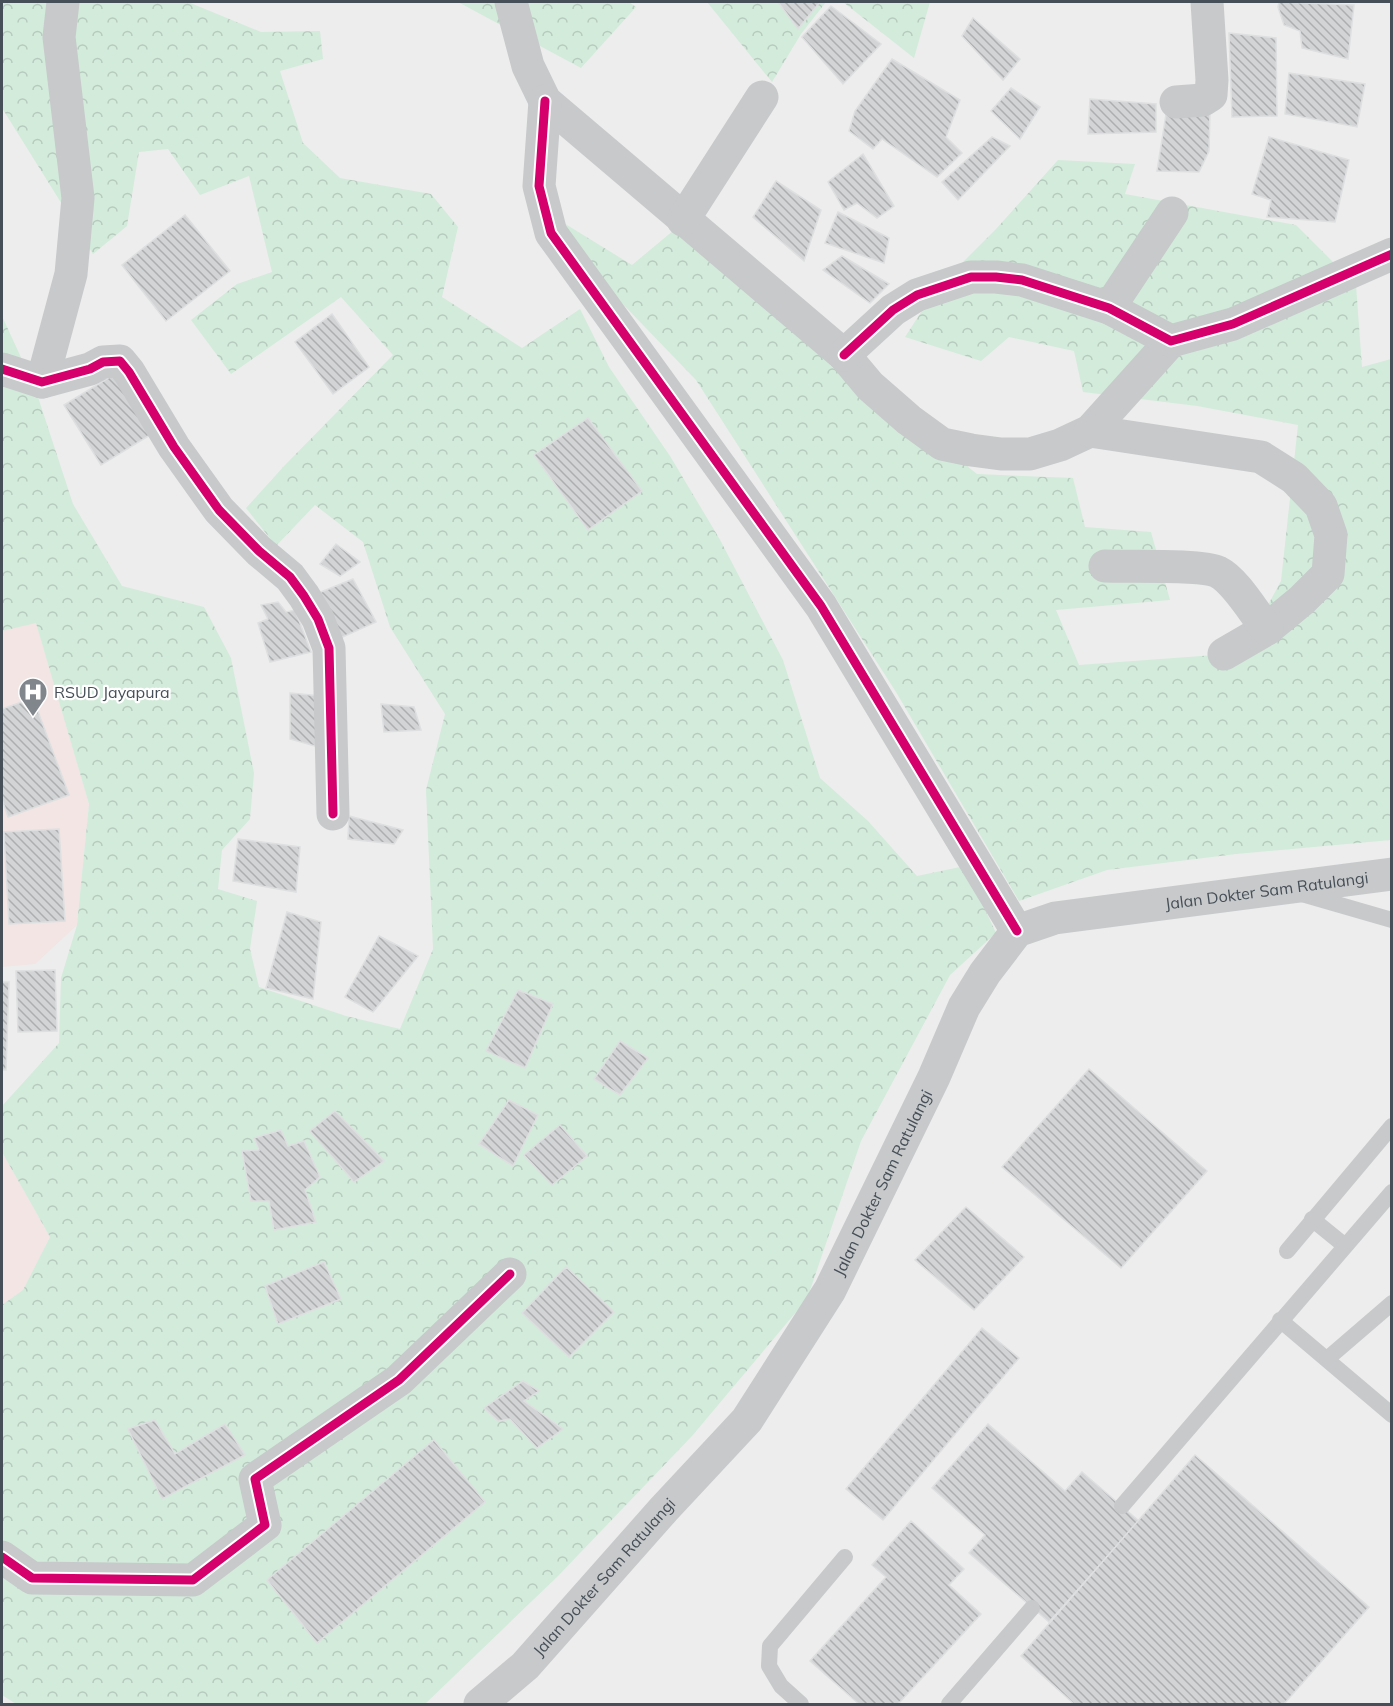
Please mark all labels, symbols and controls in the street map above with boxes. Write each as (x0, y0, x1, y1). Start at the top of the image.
hospital icon: RSUD Jayapura (17, 676, 49, 718)
place label: RSUD Jayapura (54, 682, 170, 702)
street label: Jalan Dokter Sam Ratulangi (1164, 867, 1369, 914)
street label: Jalan Dokter Sam Ratulangi (828, 1086, 936, 1279)
street label: Jalan Dokter Sam Ratulangi (529, 1494, 679, 1660)

